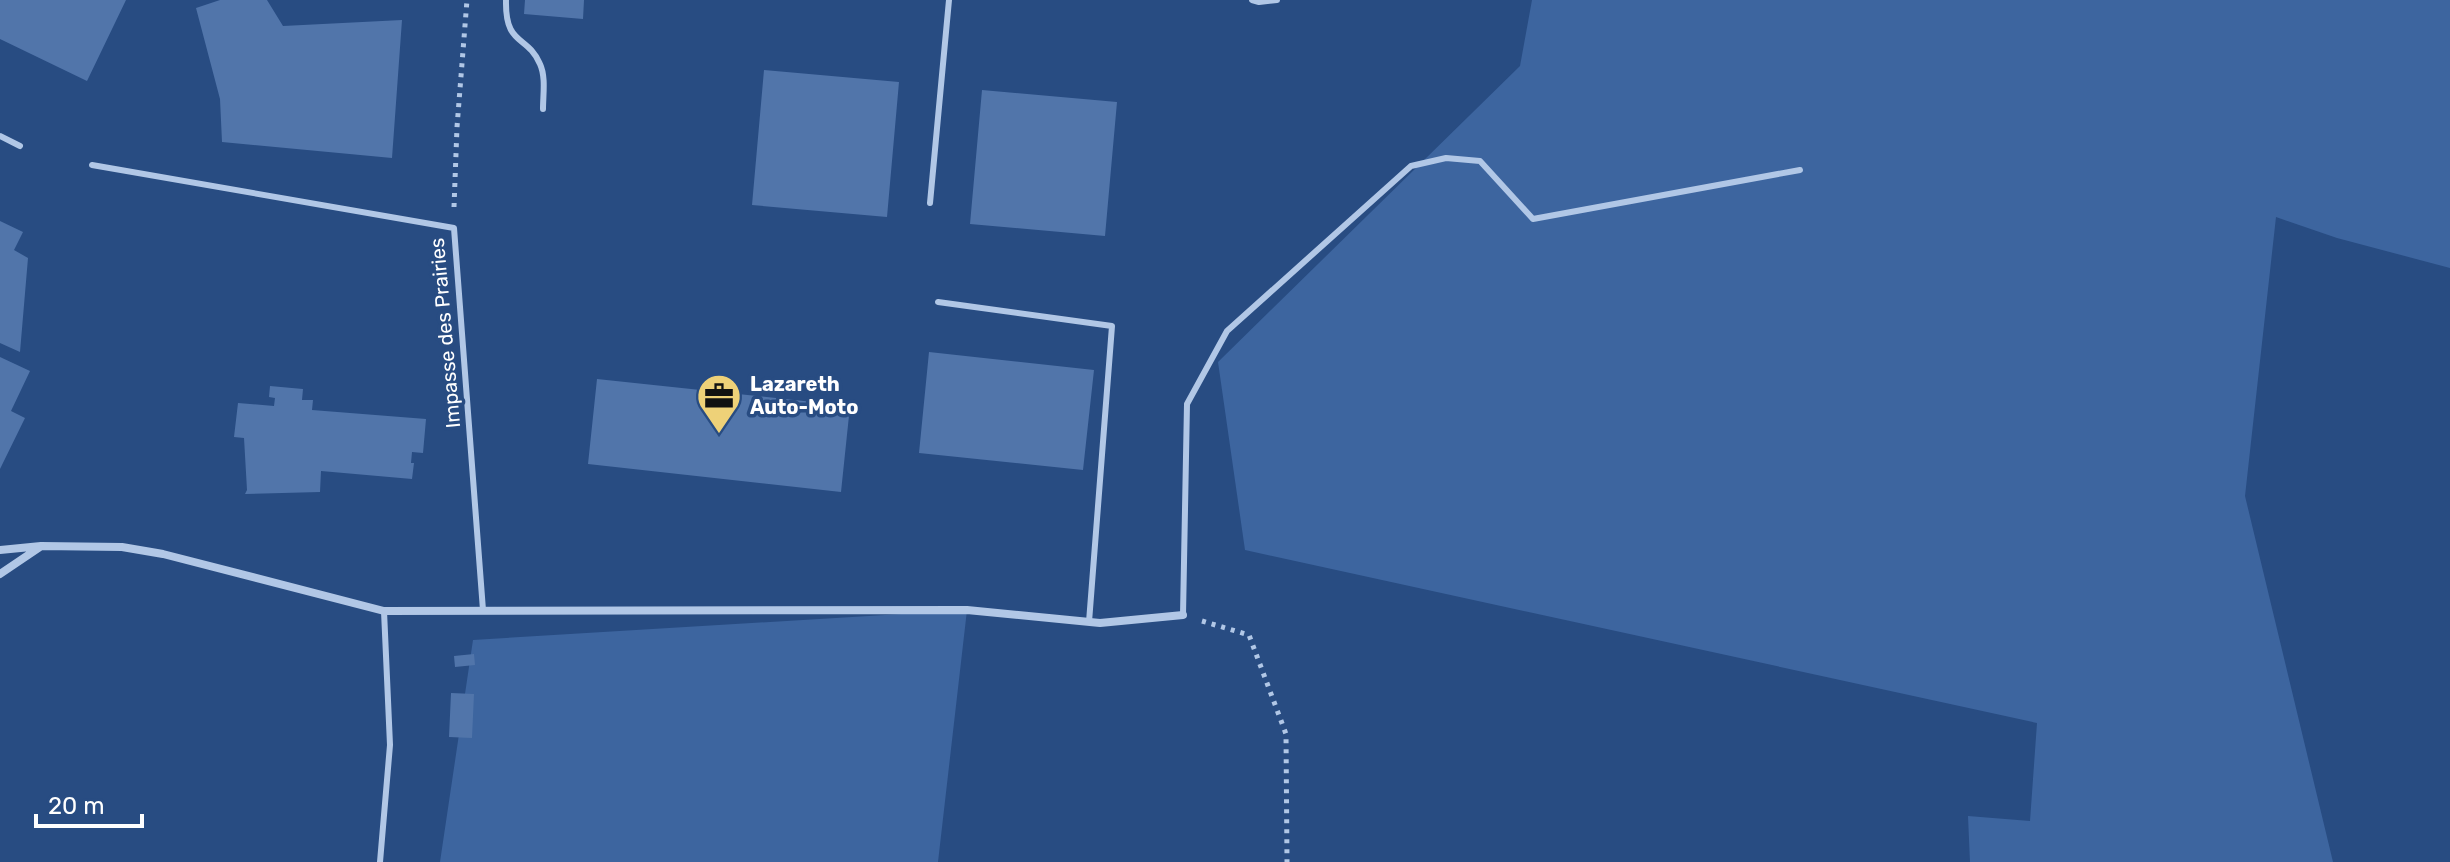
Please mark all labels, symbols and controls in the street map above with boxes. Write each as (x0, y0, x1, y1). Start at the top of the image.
street label: Impasse des Prairies (425, 237, 465, 429)
office icon: Lazareth Auto-Moto (695, 372, 743, 435)
place label: Lazareth Auto-Moto (750, 372, 858, 419)
scale bar (36, 778, 142, 828)
text: 20 m (48, 792, 105, 820)

